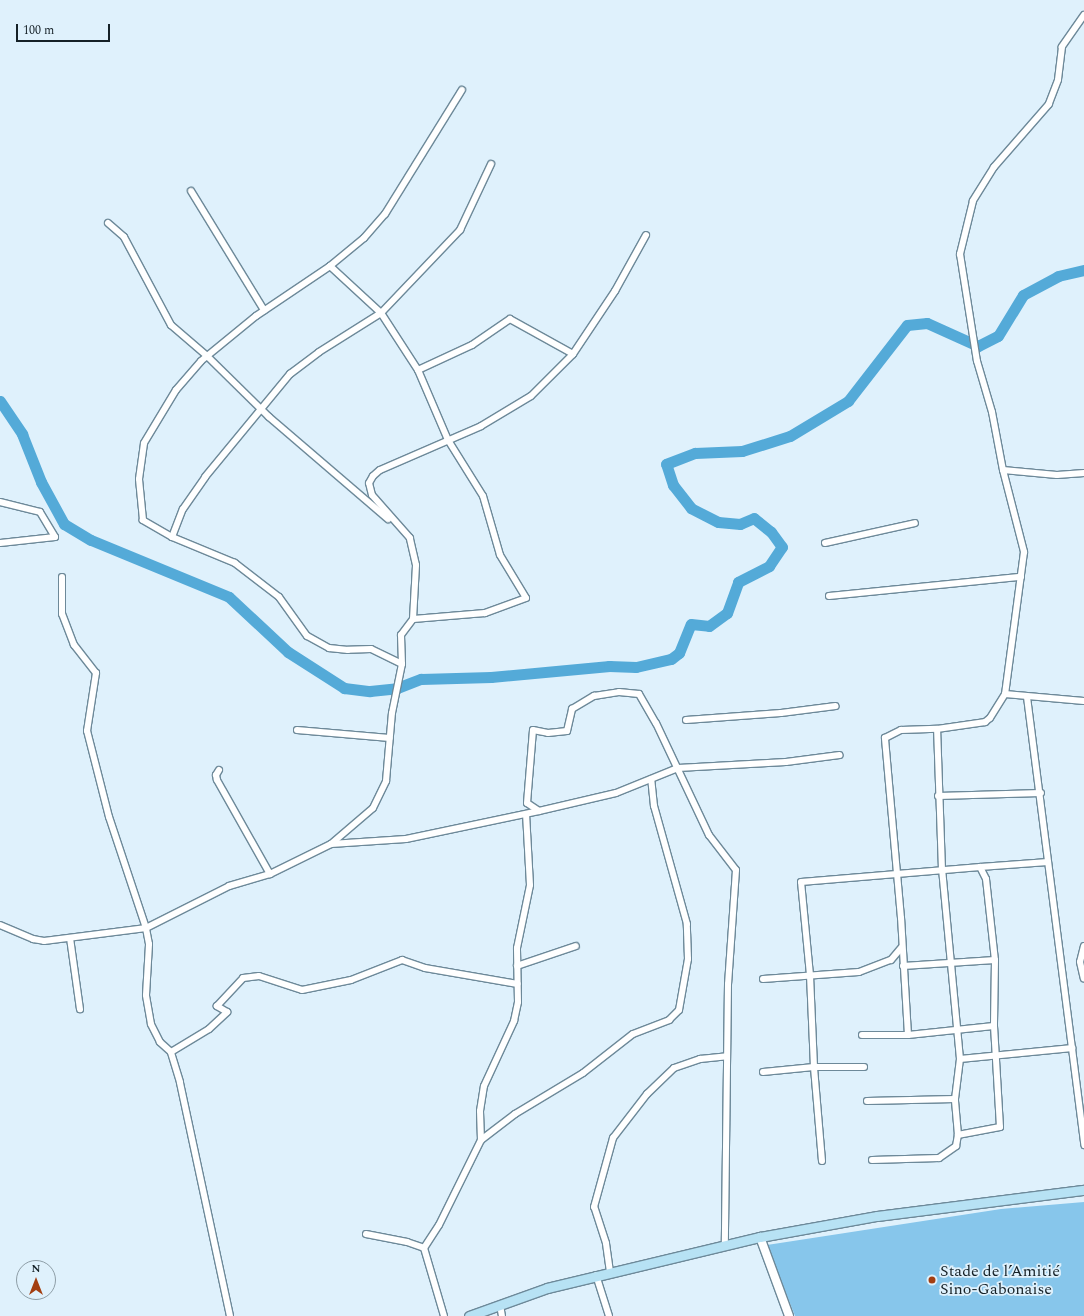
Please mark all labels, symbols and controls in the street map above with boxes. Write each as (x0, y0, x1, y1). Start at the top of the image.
scale bar (18, 16, 112, 42)
text: 100 m (23, 21, 54, 40)
north arrow (16, 1260, 56, 1300)
text: N (32, 1260, 40, 1277)
place label: Stade de l’Amitié Sino-Gabonaise (940, 1261, 1060, 1299)
marker: Stade de l’Amitié Sino-Gabonaise (927, 1275, 937, 1285)

